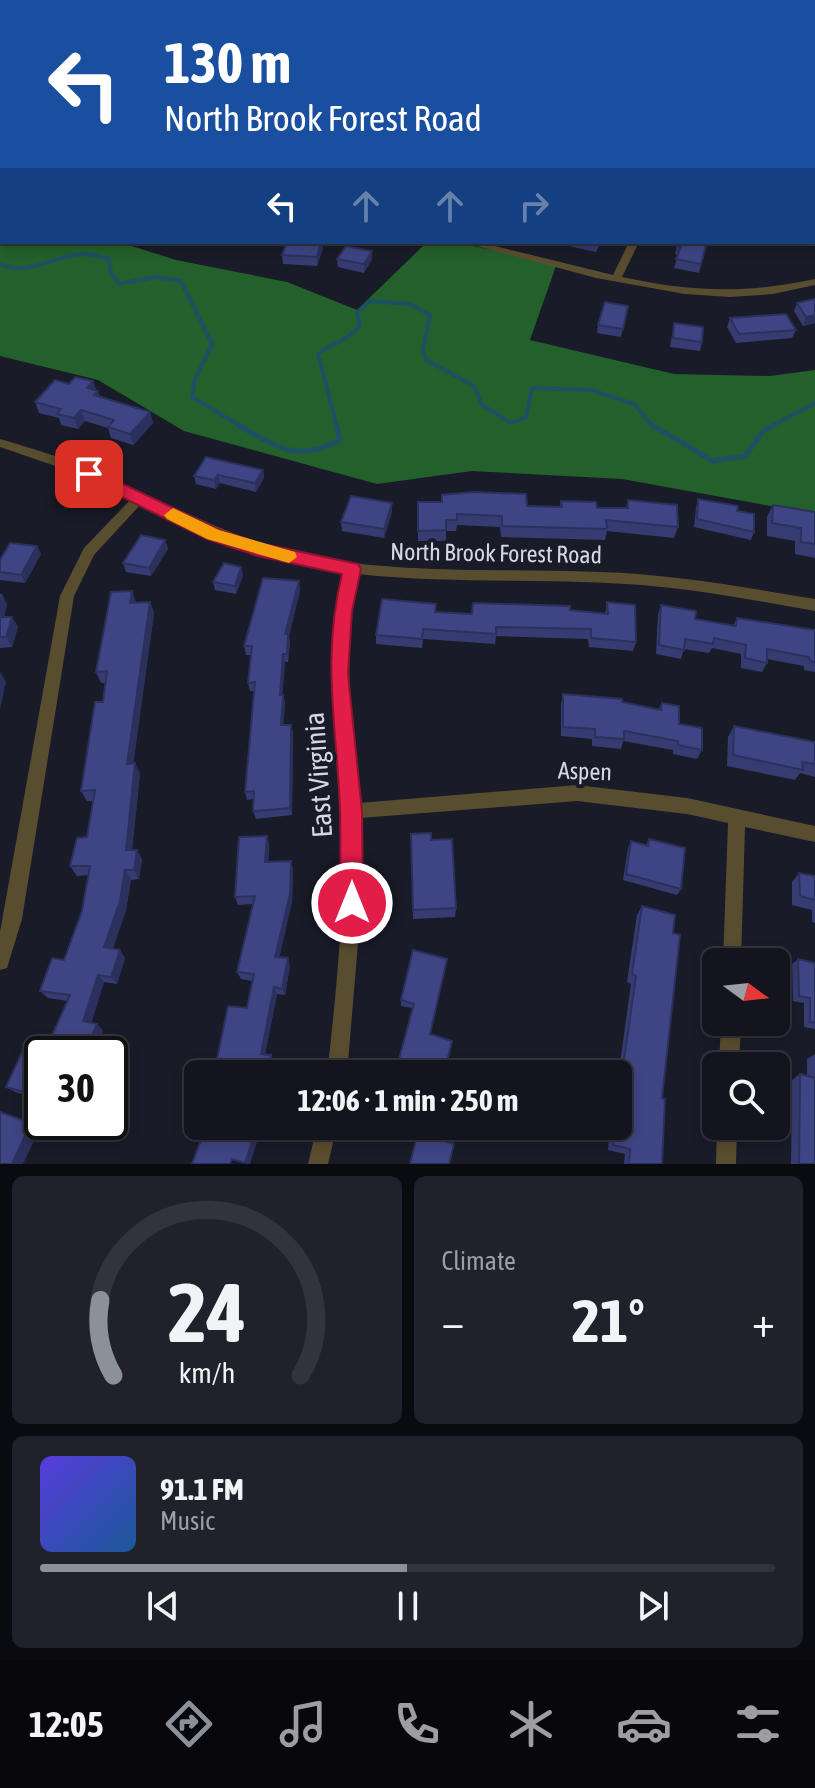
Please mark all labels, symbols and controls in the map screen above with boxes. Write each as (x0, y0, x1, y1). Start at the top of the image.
text: 130 m (164, 31, 291, 95)
icon: left (32, 32, 136, 136)
text: North Brook Forest Road (164, 97, 482, 139)
icon: left (260, 184, 304, 228)
icon: ahead (344, 184, 388, 228)
icon: ahead (428, 184, 472, 228)
icon: right (512, 184, 556, 228)
pin (55, 440, 123, 508)
icon: arrive (67, 452, 111, 496)
street label: North Brook Forest Road (390, 538, 602, 568)
street label: East Virginia (298, 711, 338, 839)
street label: Aspen (557, 757, 613, 785)
position arrow (310, 861, 394, 945)
north arrow (702, 948, 790, 1036)
map controls (702, 948, 790, 1140)
speed limit sign: 30 (24, 1036, 128, 1140)
button: search (702, 1052, 790, 1140)
text: 12:06 · 1 min · 250 m (298, 1083, 518, 1117)
text: Climate (442, 1246, 516, 1276)
text: 24 (168, 1264, 246, 1360)
text: 21° (572, 1286, 645, 1355)
text: − (442, 1296, 464, 1346)
text: + (752, 1296, 775, 1346)
text: km/h (178, 1356, 235, 1389)
text: 91.1 FM (160, 1472, 244, 1506)
text: Music (160, 1506, 215, 1536)
icon: previous (141, 1584, 185, 1628)
icon: pause (386, 1584, 430, 1628)
icon: next (631, 1584, 675, 1628)
icon: directions (161, 1696, 217, 1752)
icon: music (275, 1696, 331, 1752)
icon: phone (389, 1696, 445, 1752)
icon: climate (503, 1696, 559, 1752)
icon: car (616, 1696, 672, 1752)
icon: filters (730, 1696, 786, 1752)
text: 12:05 (29, 1703, 104, 1745)

